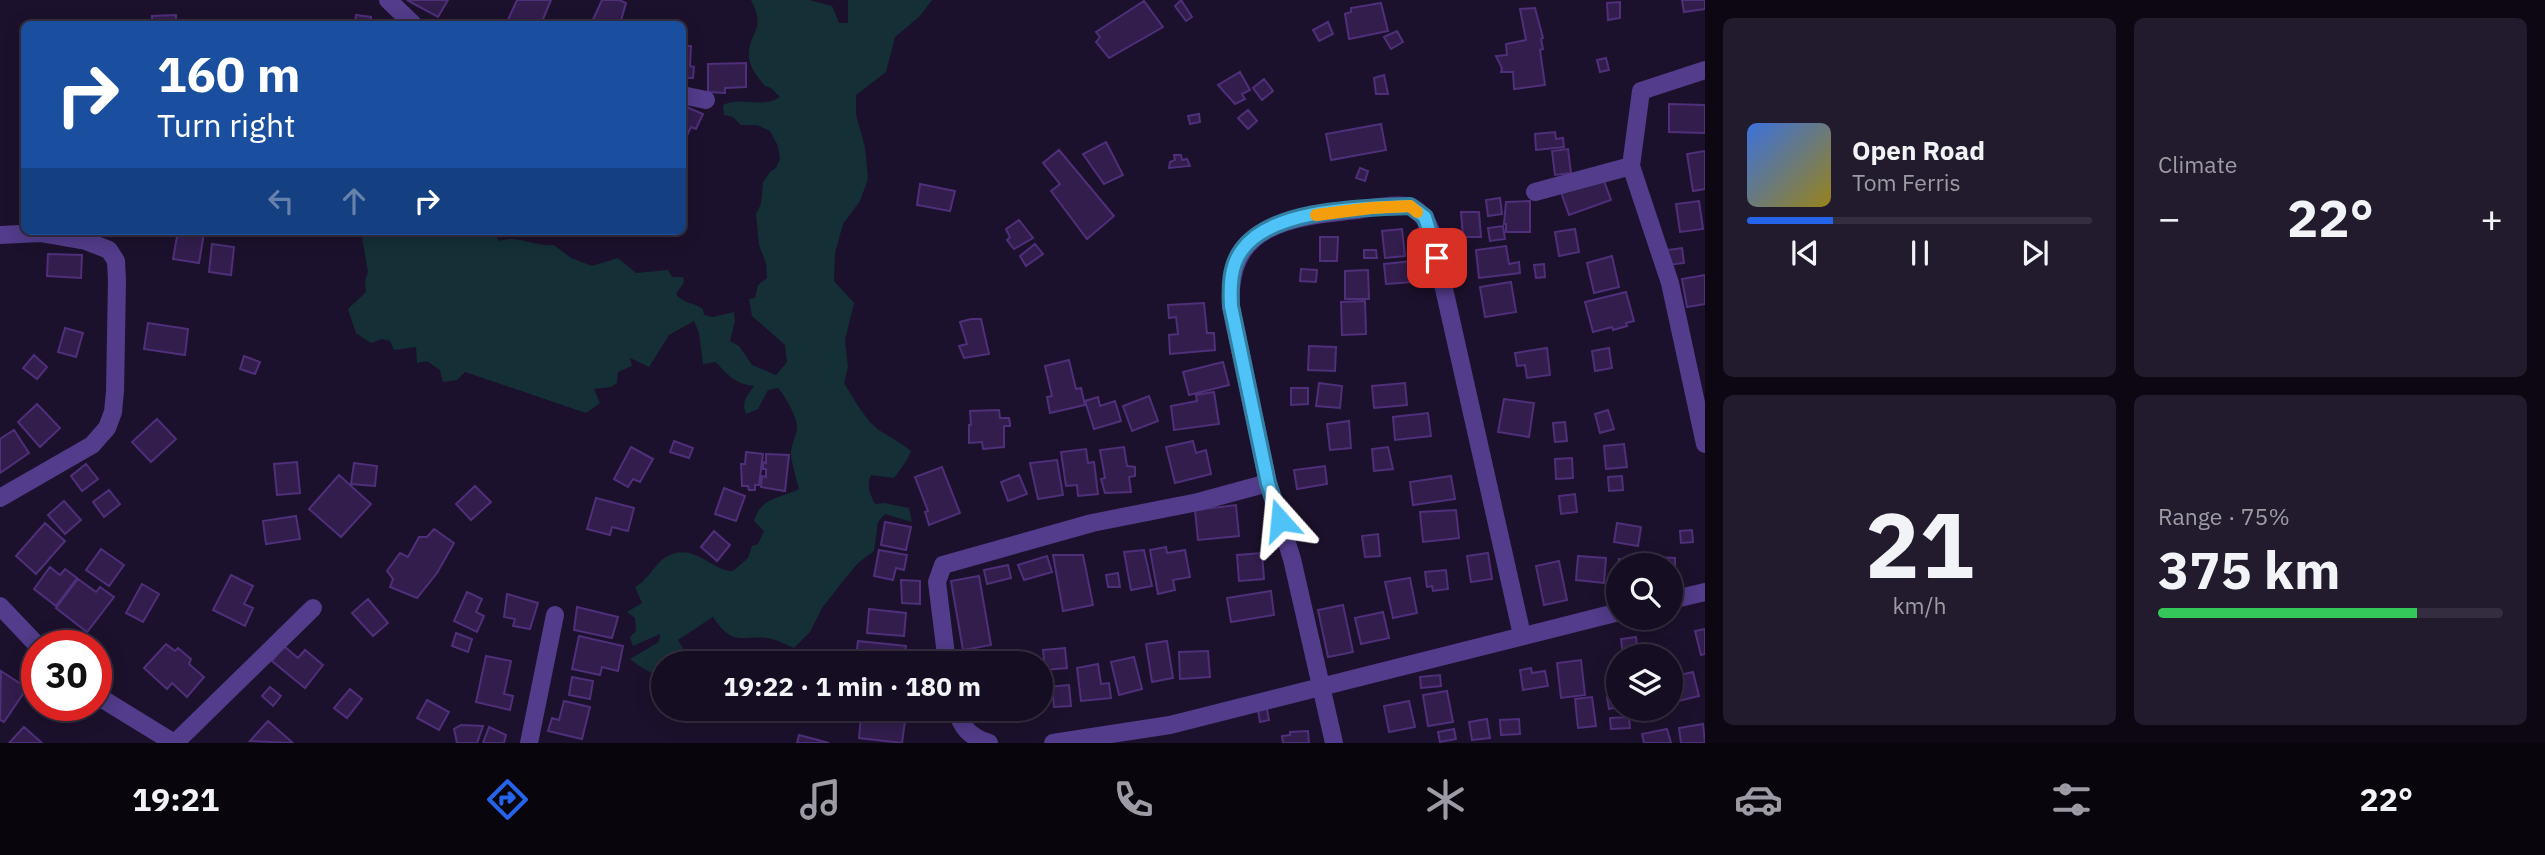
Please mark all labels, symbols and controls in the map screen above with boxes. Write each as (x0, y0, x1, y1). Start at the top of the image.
text: 160 m (157, 42, 301, 105)
icon: right (42, 49, 133, 140)
text: Turn right (157, 104, 295, 146)
text: Open Road (1852, 133, 1985, 167)
text: Climate (2158, 149, 2237, 179)
text: Tom Ferris (1852, 167, 1961, 197)
icon: left (262, 182, 300, 220)
icon: ahead (335, 182, 373, 220)
icon: right (408, 182, 446, 220)
text: 22° (2287, 184, 2374, 251)
text: − (2158, 193, 2181, 242)
text: + (2480, 193, 2503, 242)
pin (1407, 228, 1467, 288)
icon: previous (1786, 234, 1824, 272)
icon: pause (1901, 234, 1939, 272)
icon: next (2016, 234, 2054, 272)
icon: arrive (1418, 239, 1456, 277)
position arrow (1243, 483, 1317, 557)
text: 21 (1865, 485, 1974, 603)
text: Range · 75% (2158, 501, 2290, 531)
text: 375 km (2158, 536, 2340, 603)
map controls (1606, 553, 1683, 721)
button: search (1606, 553, 1683, 630)
text: km/h (1892, 590, 1947, 620)
speed limit sign: 30 (21, 630, 112, 721)
button: layers (1606, 644, 1683, 721)
text: 19:22 · 1 min · 180 m (723, 669, 981, 703)
icon: directions (483, 775, 532, 824)
icon: music (796, 775, 845, 824)
icon: phone (1109, 775, 1158, 824)
icon: climate (1421, 775, 1470, 824)
icon: car (1734, 775, 1783, 824)
icon: filters (2047, 775, 2096, 824)
text: 19:21 (132, 778, 219, 820)
text: 22° (2360, 778, 2413, 820)

